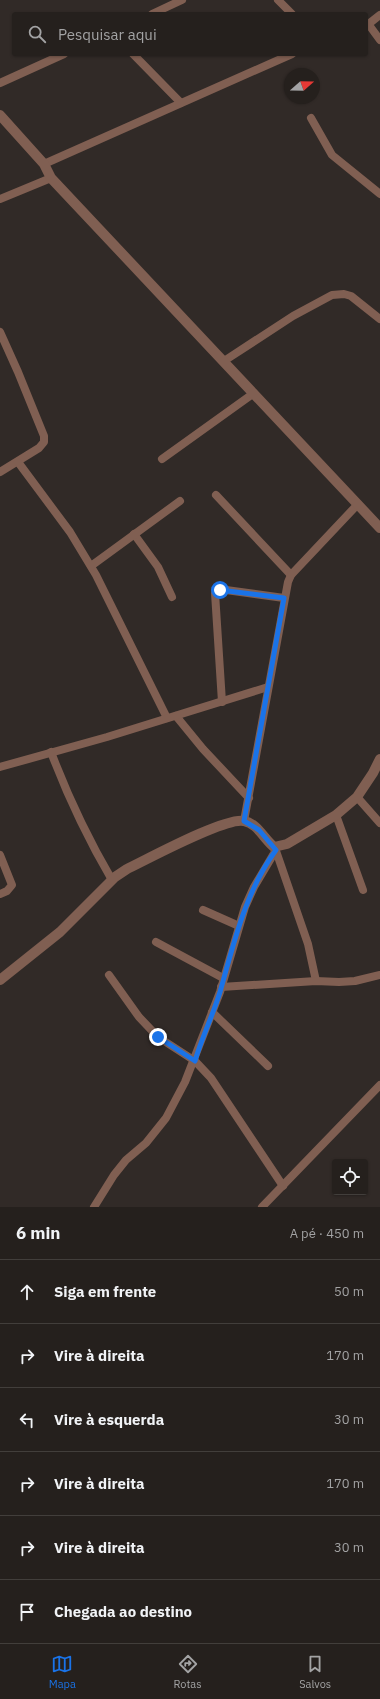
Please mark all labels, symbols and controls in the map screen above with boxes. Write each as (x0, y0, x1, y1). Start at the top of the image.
search box (12, 12, 368, 56)
icon: search (26, 23, 48, 45)
text: Pesquisar aqui (58, 25, 157, 44)
north arrow (284, 68, 320, 104)
route start (211, 581, 229, 599)
route end (149, 1028, 167, 1046)
map controls (332, 1159, 368, 1195)
button: locate (332, 1159, 368, 1195)
text: 6 min (16, 1222, 60, 1244)
text: A pé · 450 m (290, 1225, 364, 1242)
icon: ahead (16, 1281, 38, 1303)
text: Siga em frente (54, 1282, 156, 1301)
text: 50 m (334, 1283, 364, 1300)
icon: right (16, 1345, 38, 1367)
text: Vire à direita (54, 1346, 144, 1365)
text: 170 m (326, 1347, 364, 1364)
icon: left (16, 1409, 38, 1431)
text: Vire à esquerda (54, 1410, 164, 1429)
text: 30 m (334, 1411, 364, 1428)
icon: right (16, 1473, 38, 1495)
text: Vire à direita (54, 1474, 144, 1493)
text: 170 m (326, 1475, 364, 1492)
icon: right (16, 1537, 38, 1559)
text: Vire à direita (54, 1538, 144, 1557)
text: 30 m (334, 1539, 364, 1556)
icon: arrive (16, 1601, 38, 1623)
text: Chegada ao destino (54, 1602, 192, 1621)
tab: Mapa (49, 1653, 76, 1691)
tab: Rotas (173, 1653, 202, 1691)
tab: Salvos (299, 1653, 331, 1691)

